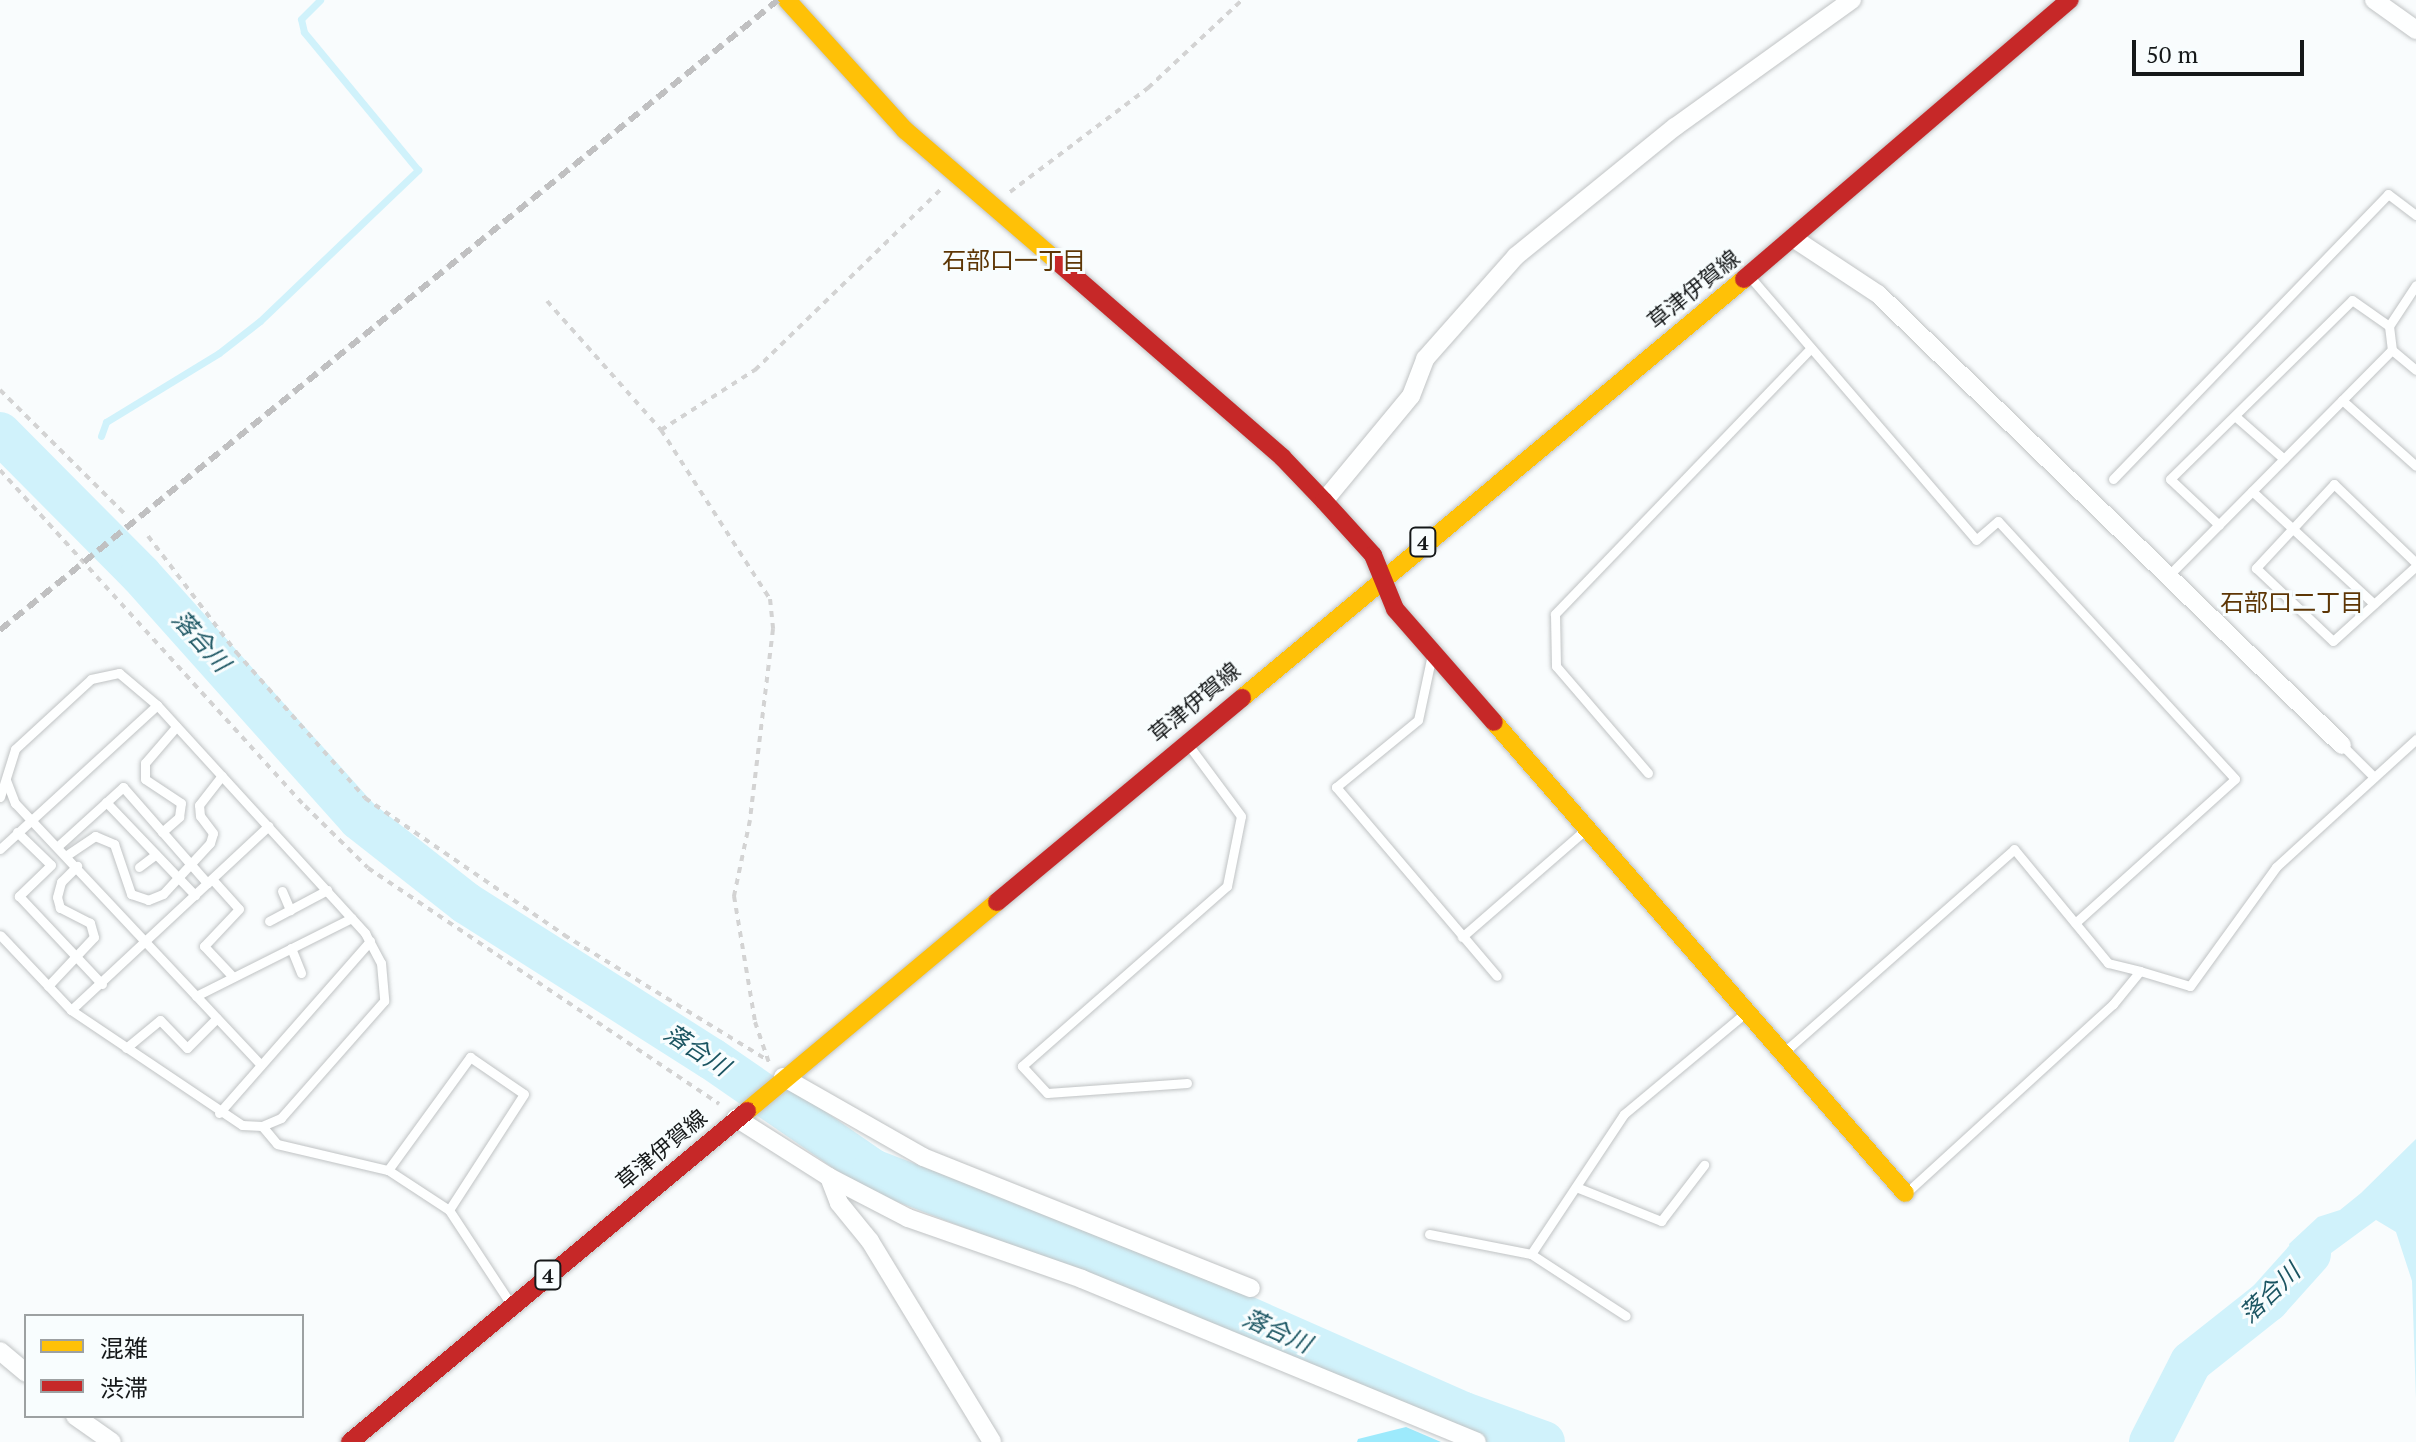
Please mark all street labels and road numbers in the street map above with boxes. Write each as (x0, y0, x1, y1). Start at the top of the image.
street label: 草津伊賀線 (1642, 244, 1744, 334)
road number: 4 (1409, 526, 1437, 558)
street label: 草津伊賀線 (1143, 657, 1245, 747)
street label: 草津伊賀線 (610, 1104, 712, 1194)
road number: 4 (534, 1259, 562, 1291)

